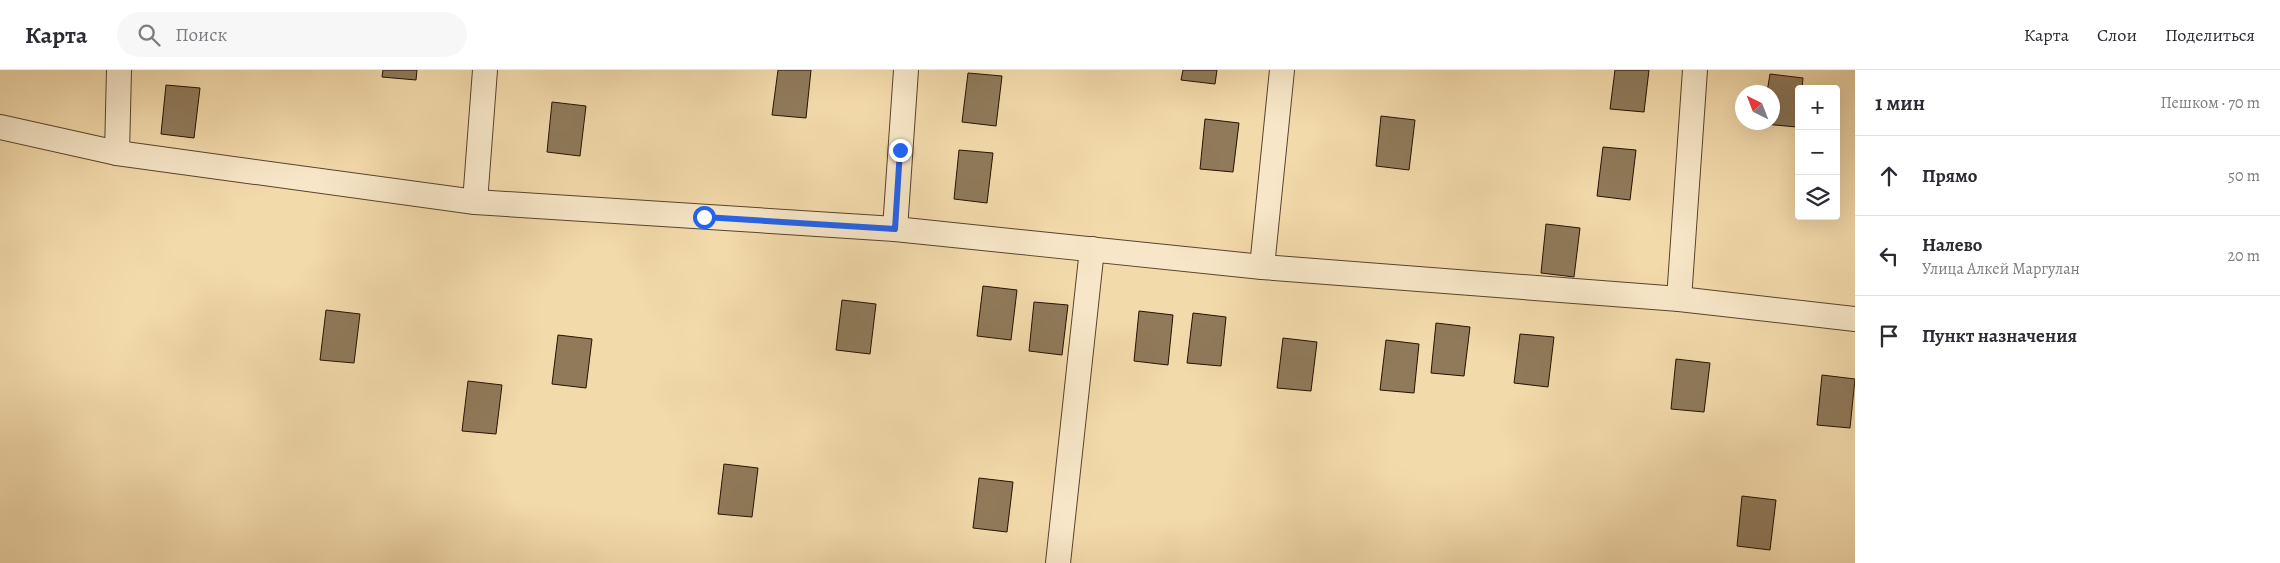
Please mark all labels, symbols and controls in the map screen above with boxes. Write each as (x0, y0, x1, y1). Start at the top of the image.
search box (117, 12, 467, 57)
text: Карта (25, 19, 87, 51)
icon: search (135, 21, 163, 49)
text: Поиск (175, 22, 227, 48)
text: Карта (2024, 23, 2069, 47)
text: Слои (2097, 23, 2137, 47)
text: Поделиться (2165, 23, 2255, 47)
north arrow (1735, 85, 1780, 130)
map controls (1795, 85, 1840, 220)
button: + (1795, 85, 1840, 130)
text: 1 мин (1875, 89, 1925, 117)
text: Пешком · 70 m (2161, 92, 2260, 114)
button: − (1795, 130, 1840, 175)
route end (889, 139, 912, 162)
icon: ahead (1875, 162, 1903, 190)
text: Прямо (1922, 163, 1977, 189)
text: 50 m (2228, 165, 2260, 187)
button: layers (1795, 175, 1840, 220)
route start (693, 206, 716, 229)
text: Налево (1922, 232, 1982, 258)
icon: left (1875, 242, 1903, 270)
text: 20 m (2227, 245, 2260, 267)
text: Улица Алкей Маргулан (1922, 258, 2080, 280)
icon: arrive (1875, 322, 1903, 350)
text: Пункт назначения (1922, 323, 2077, 349)

